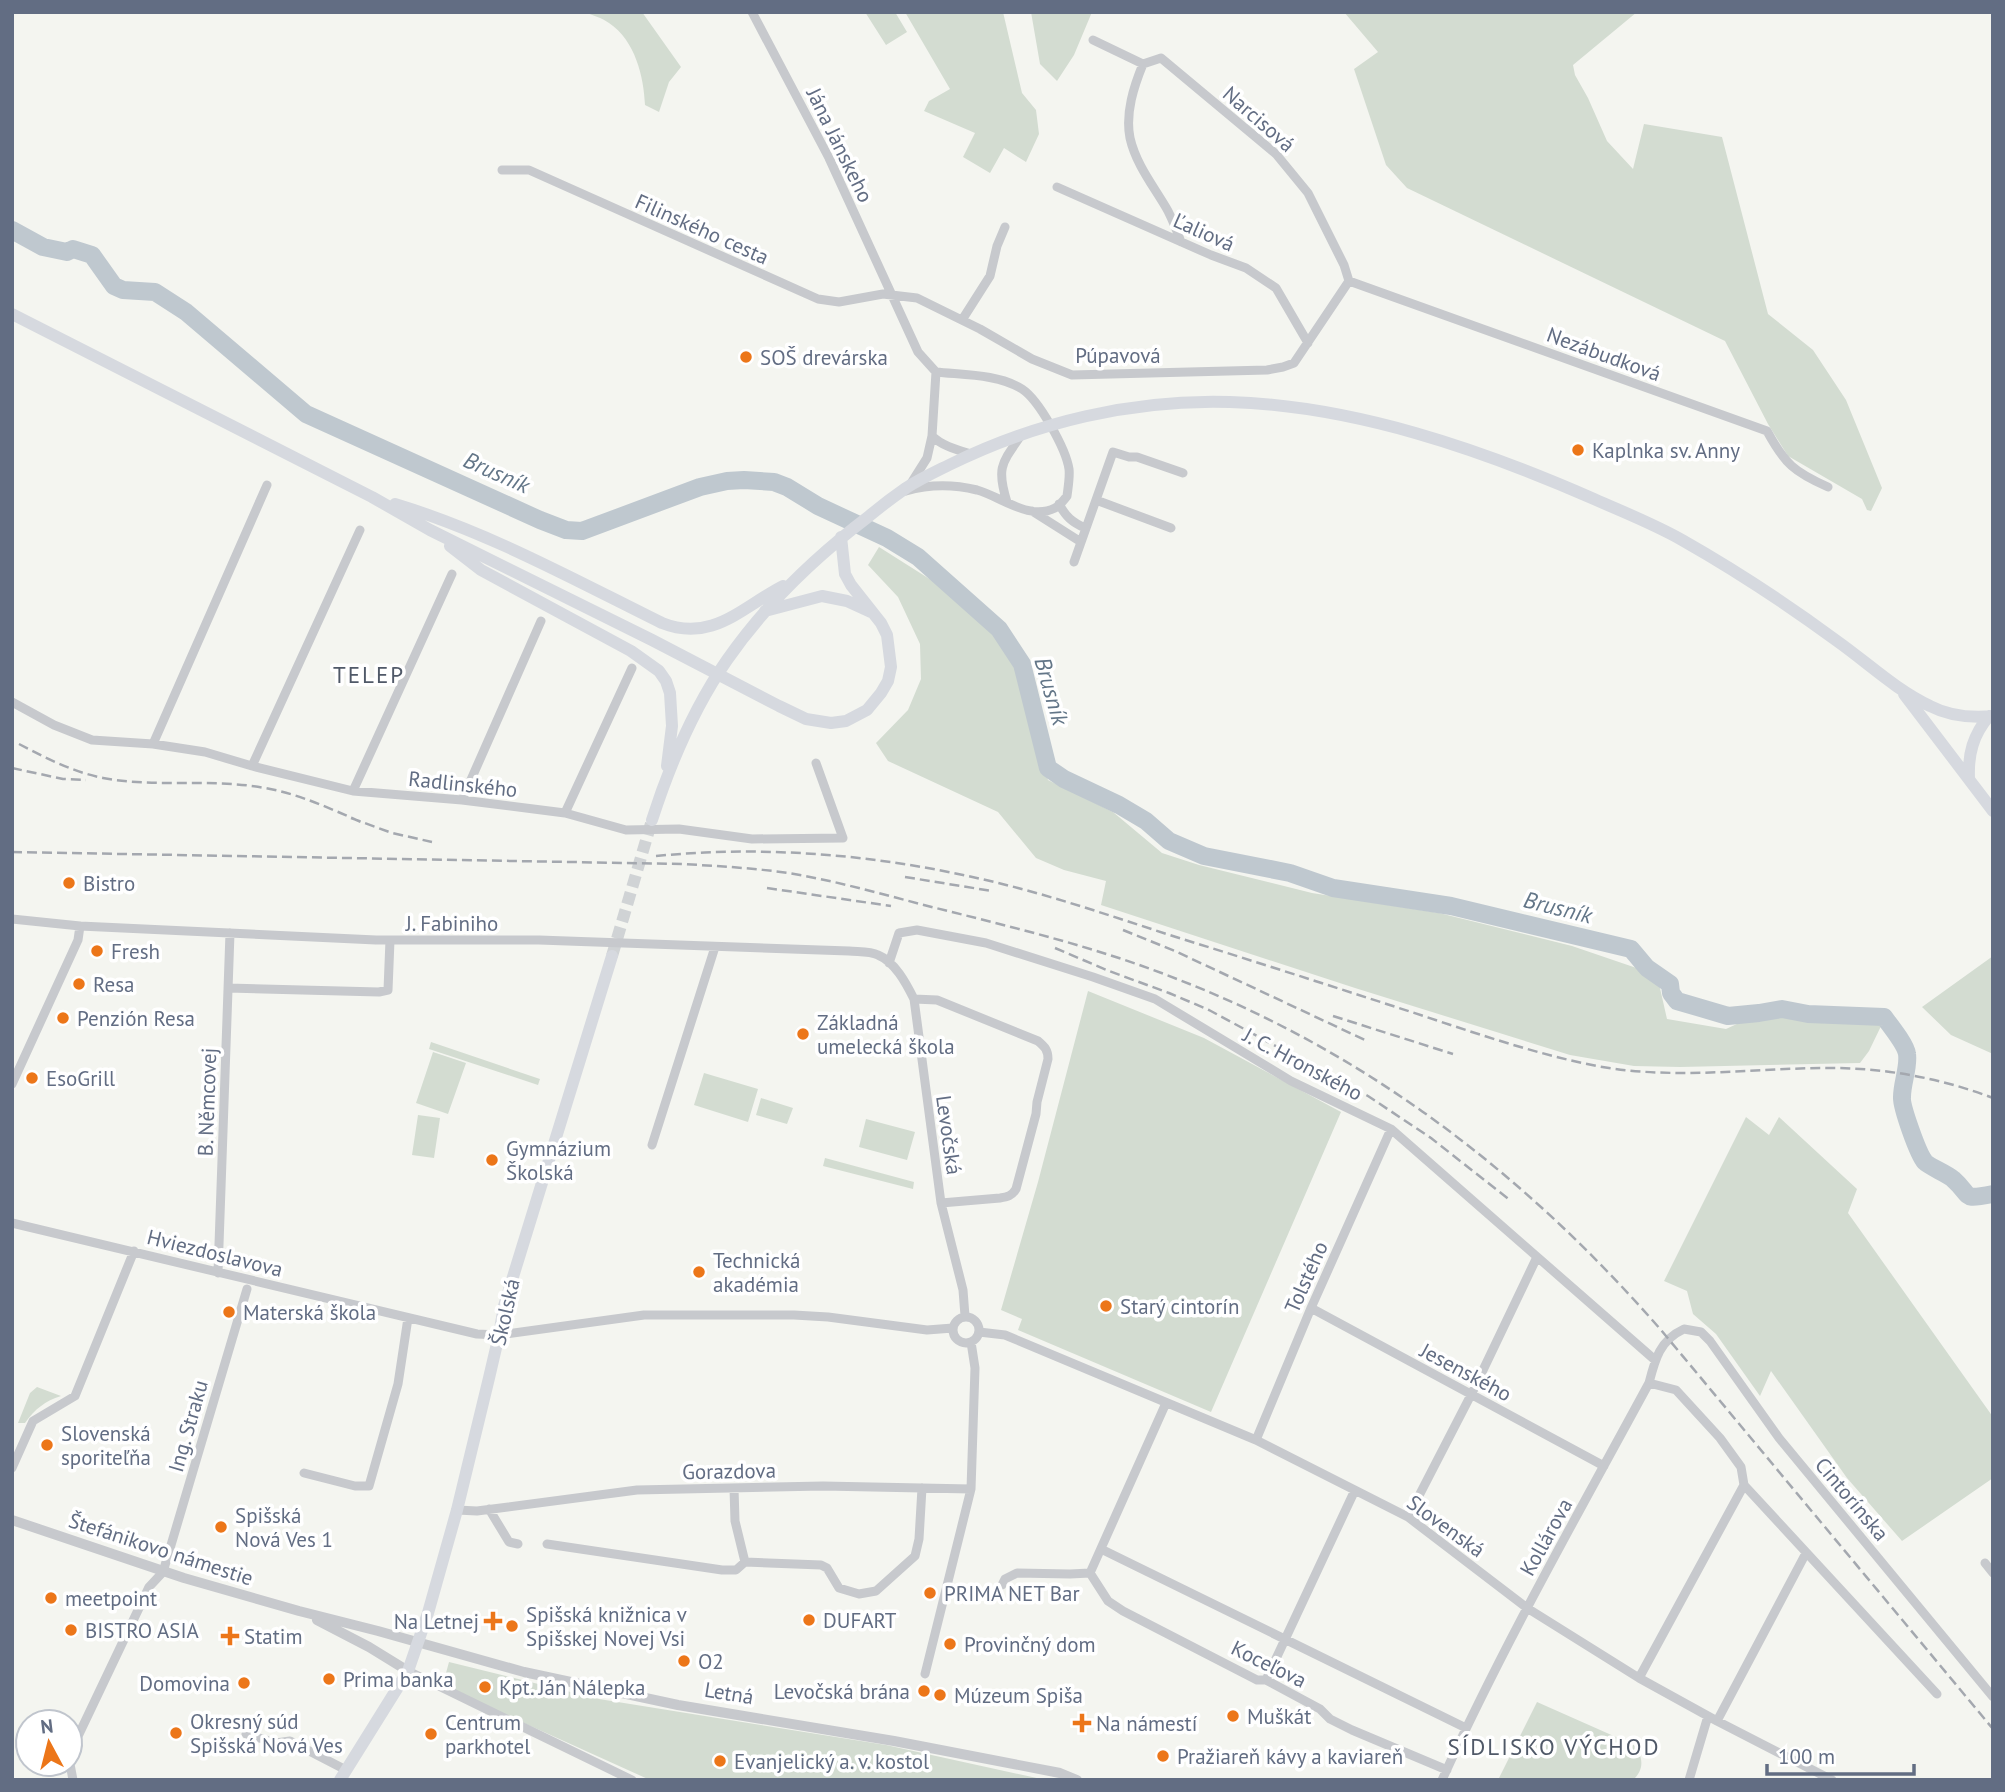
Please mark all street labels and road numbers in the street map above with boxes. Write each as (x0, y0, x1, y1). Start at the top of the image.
street label: Narcisová (1217, 80, 1301, 158)
street label: Jána Jánskeho (800, 82, 879, 207)
street label: Filinského cesta (631, 187, 773, 271)
street label: Ľaliová (1169, 207, 1239, 257)
street label: Nezábudková (1543, 321, 1665, 387)
street label: Púpavová (1075, 342, 1161, 369)
street label: Radlinského (407, 765, 519, 803)
street label: J. Fabiniho (405, 910, 498, 937)
street label: J. C. Hronského (1238, 1021, 1367, 1107)
street label: B. Němcovej (192, 1047, 222, 1157)
street label: Levočská (930, 1094, 968, 1176)
street label: Hviezdoslavova (144, 1223, 286, 1283)
street label: Tolstého (1278, 1237, 1334, 1317)
street label: Školská (484, 1276, 526, 1348)
street label: Jesenského (1415, 1336, 1516, 1407)
street label: Ing. Straku (162, 1377, 214, 1475)
street label: Cintorínska (1809, 1452, 1895, 1546)
street label: Gorazdova (682, 1457, 776, 1485)
street label: Slovenská (1402, 1489, 1490, 1563)
street label: Kollárova (1514, 1494, 1578, 1580)
street label: Štefánikovo námestie (65, 1506, 257, 1592)
street label: Koceľova (1227, 1634, 1311, 1694)
street label: Letná (703, 1676, 755, 1710)

